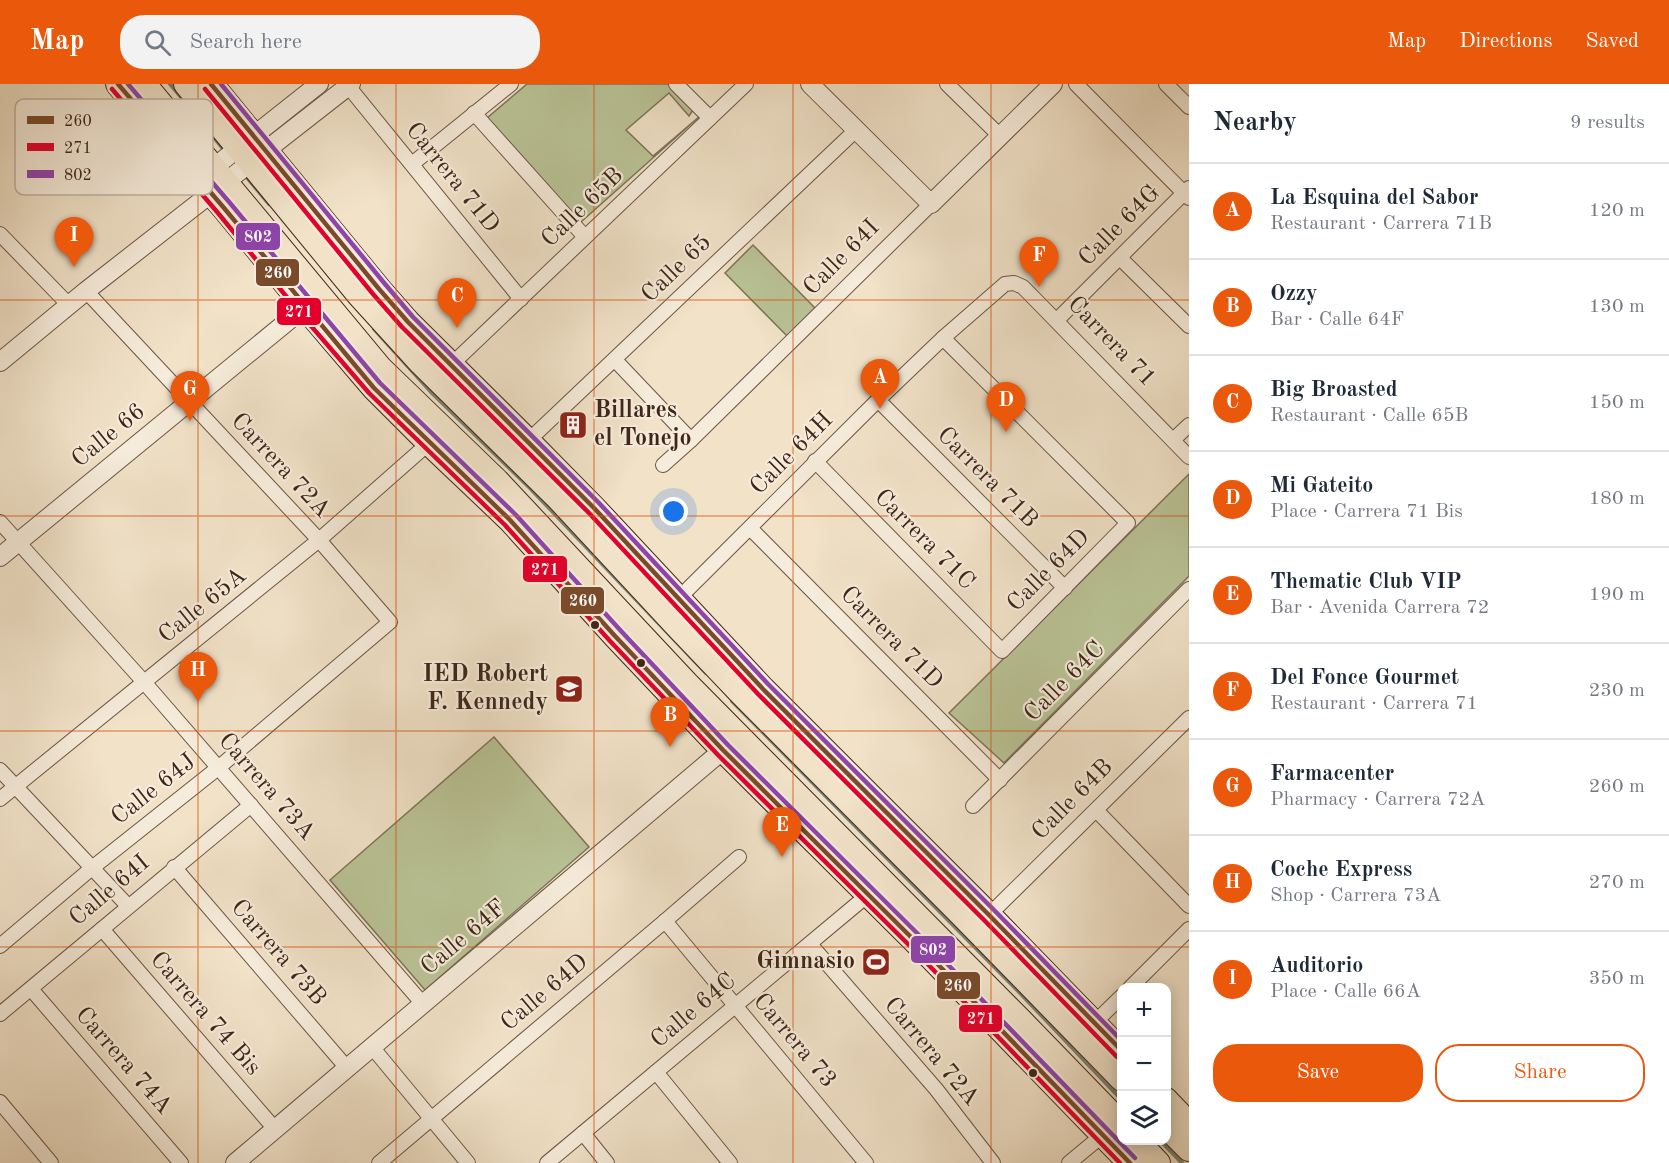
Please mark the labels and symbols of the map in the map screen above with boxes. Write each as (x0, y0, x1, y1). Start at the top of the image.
legend (15, 99, 213, 195)
text: 260 (64, 114, 92, 130)
street label: Carrera 71D (401, 119, 503, 237)
text: 271 (64, 141, 92, 157)
street label: Calle 65B (538, 164, 628, 252)
text: 802 (64, 168, 92, 184)
street label: Calle 64G (1075, 181, 1165, 271)
street label: Calle 64I (800, 216, 884, 300)
pin: I (54, 218, 94, 267)
line badge: 802 (235, 222, 281, 251)
text: 802 (244, 230, 272, 246)
street label: Calle 65 (638, 230, 716, 308)
pin: F (1020, 238, 1058, 287)
line badge: 260 (255, 258, 300, 287)
text: 260 (264, 266, 292, 282)
pin: C (438, 278, 476, 328)
street label: Carrera 71 (1062, 292, 1160, 392)
line badge: 271 (276, 297, 322, 326)
text: 271 (285, 305, 313, 321)
pin: A (860, 360, 900, 409)
pin: G (170, 372, 210, 421)
pin: D (986, 382, 1026, 432)
street label: Calle 66 (68, 399, 150, 473)
place label: Billares el Tonejo (594, 399, 692, 451)
street label: Calle 64H (746, 408, 838, 500)
street label: Carrera 72A (226, 409, 334, 523)
building icon: Billares el Tonejo (557, 409, 589, 441)
street label: Carrera 71B (932, 423, 1042, 533)
street label: Carrera 71C (869, 485, 979, 595)
your location (659, 497, 688, 526)
street label: Calle 64D (1003, 525, 1095, 617)
line badge: 271 (522, 555, 568, 583)
text: 271 (531, 563, 559, 579)
street label: Calle 65A (155, 564, 251, 648)
street label: Carrera 71D (835, 582, 947, 694)
line badge: 260 (560, 586, 605, 615)
text: 260 (569, 594, 597, 610)
unlabelled marker (589, 619, 601, 631)
street label: Calle 64C (1020, 637, 1110, 727)
pin: H (178, 652, 218, 702)
unlabelled marker (635, 657, 647, 669)
place label: IED Robert F. Kennedy (423, 663, 548, 715)
school or university icon: IED Robert F. Kennedy (553, 673, 585, 705)
pin: B (650, 698, 690, 747)
street label: Carrera 73A (213, 729, 319, 845)
street label: Calle 64J (107, 750, 201, 830)
street label: Calle 64B (1028, 755, 1118, 845)
pin: E (762, 808, 802, 857)
street label: Calle 64I (66, 851, 154, 931)
street label: Carrera 73B (226, 896, 330, 1010)
street label: Calle 64F (417, 896, 511, 980)
line badge: 802 (910, 935, 956, 964)
text: 802 (919, 943, 947, 959)
sports icon: Gimnasio (860, 946, 892, 978)
street label: Carrera 74 Bis (145, 948, 265, 1080)
street label: Calle 64D (497, 950, 593, 1036)
place label: Gimnasio (756, 950, 855, 974)
street label: Calle 64C (647, 969, 741, 1053)
line badge: 260 (936, 971, 981, 1000)
text: 260 (944, 979, 972, 995)
street label: Carrera 73 (748, 989, 840, 1093)
street label: Carrera 72A (879, 993, 983, 1111)
street label: Carrera 74A (70, 1003, 176, 1119)
line badge: 271 (958, 1004, 1003, 1033)
text: 271 (967, 1012, 995, 1028)
unlabelled marker (1027, 1067, 1039, 1079)

